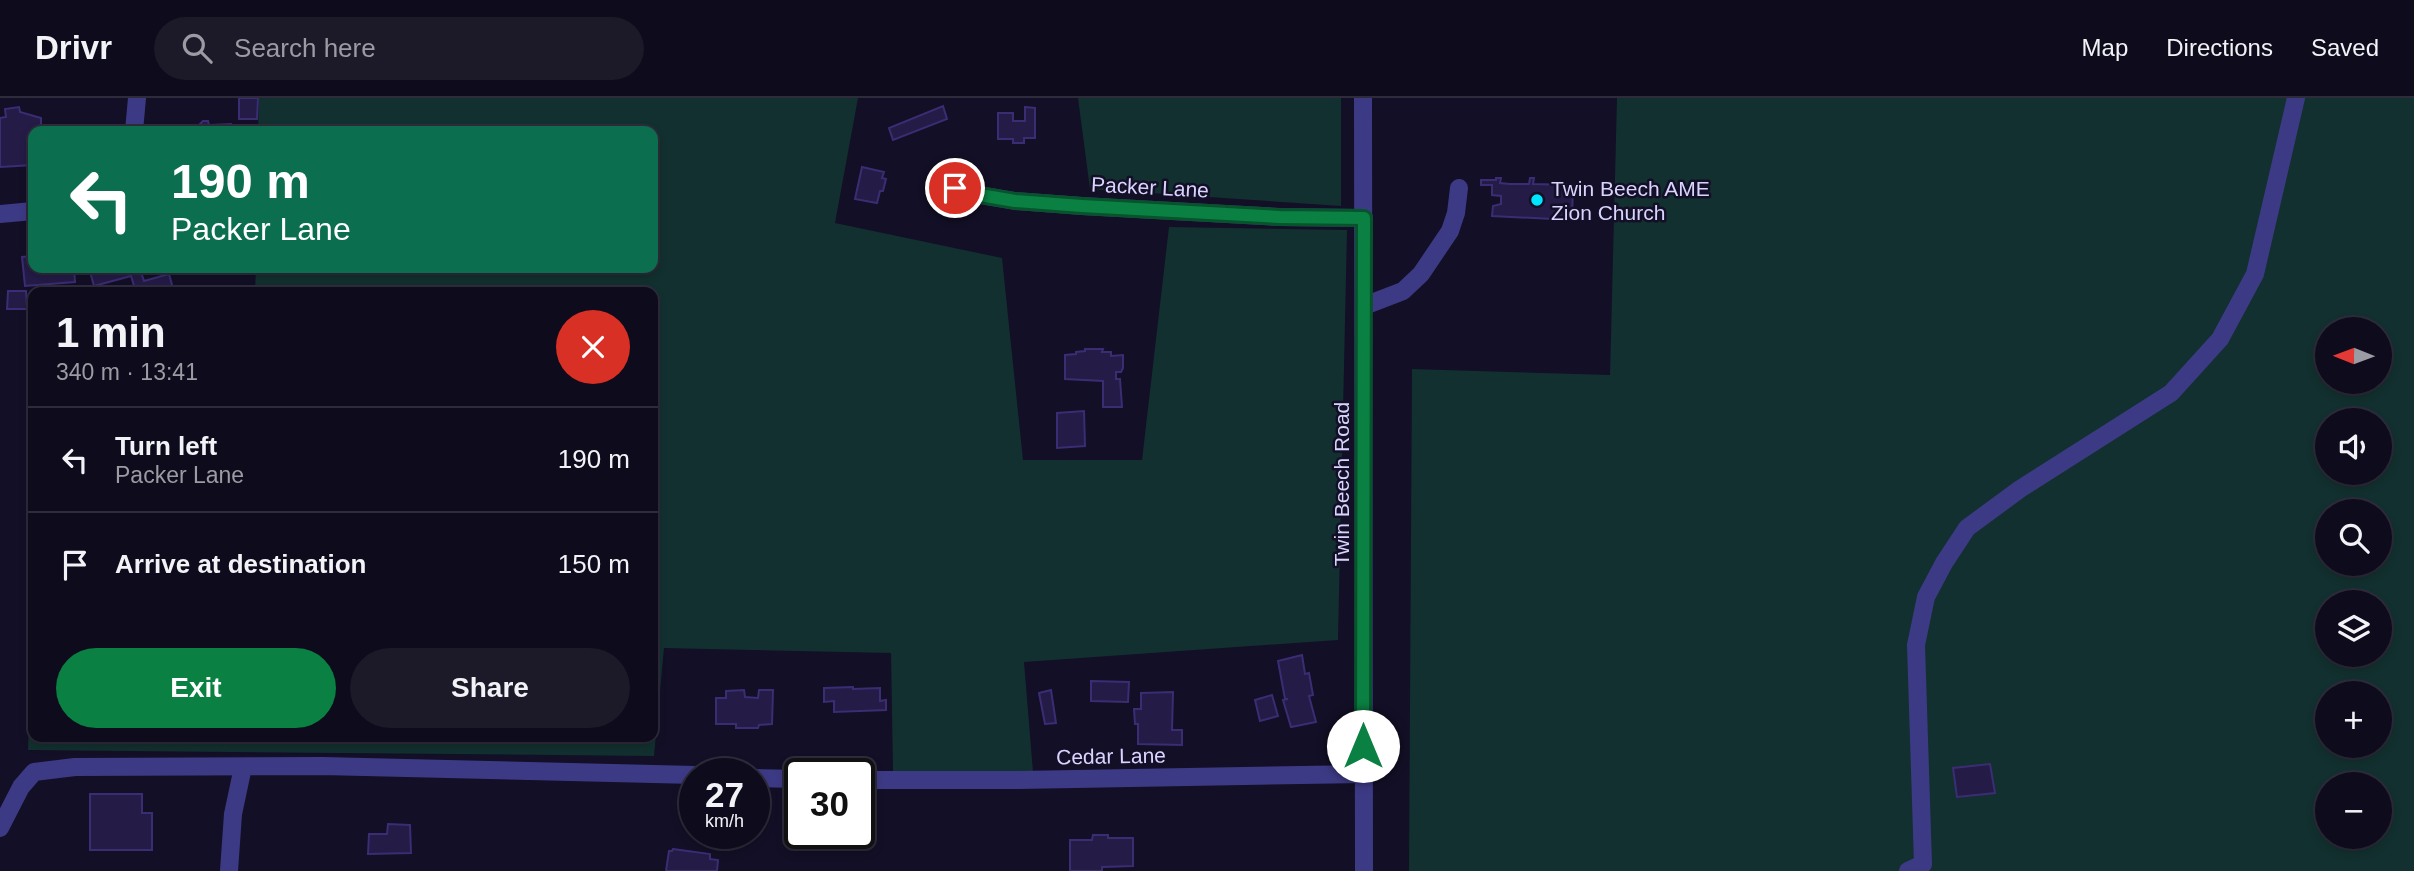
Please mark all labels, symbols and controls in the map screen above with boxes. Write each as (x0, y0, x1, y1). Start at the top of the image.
search box (154, 17, 644, 80)
text: Drivr (35, 29, 112, 66)
icon: search (178, 29, 216, 67)
text: Search here (234, 33, 376, 63)
text: Map (2082, 34, 2128, 61)
text: Directions (2166, 34, 2273, 61)
text: Saved (2311, 34, 2379, 61)
icon: left (56, 154, 147, 245)
text: 190 m (171, 154, 310, 208)
pin (925, 158, 985, 218)
icon: arrive (936, 169, 974, 207)
street label: Packer Lane (1091, 172, 1209, 202)
place label: Twin Beech AME Zion Church (1551, 177, 1710, 224)
marker: Twin Beech AME Zion Church (1529, 192, 1545, 208)
text: Packer Lane (171, 211, 351, 247)
text: 1 min (56, 309, 166, 356)
button: close (556, 310, 630, 384)
north arrow (2315, 317, 2392, 394)
map controls (2315, 317, 2392, 849)
text: 340 m · 13:41 (56, 359, 198, 385)
street label: Twin Beech Road (1330, 402, 1353, 566)
button: sound (2315, 408, 2392, 485)
text: Turn left (115, 431, 217, 461)
icon: left (56, 441, 94, 479)
text: 190 m (558, 444, 630, 474)
text: Packer Lane (115, 462, 244, 488)
button: search (2315, 499, 2392, 576)
icon: arrive (56, 546, 94, 584)
text: Arrive at destination (115, 549, 366, 579)
text: 150 m (558, 549, 630, 579)
button: layers (2315, 590, 2392, 667)
button: Exit (56, 648, 336, 728)
button: Share (350, 648, 630, 728)
button: + (2315, 681, 2392, 758)
position arrow (1326, 709, 1400, 783)
street label: Cedar Lane (1056, 744, 1166, 768)
speed limit sign: 30 (784, 758, 875, 849)
button: − (2315, 772, 2392, 849)
text: 27 (705, 775, 744, 814)
text: km/h (705, 811, 744, 831)

